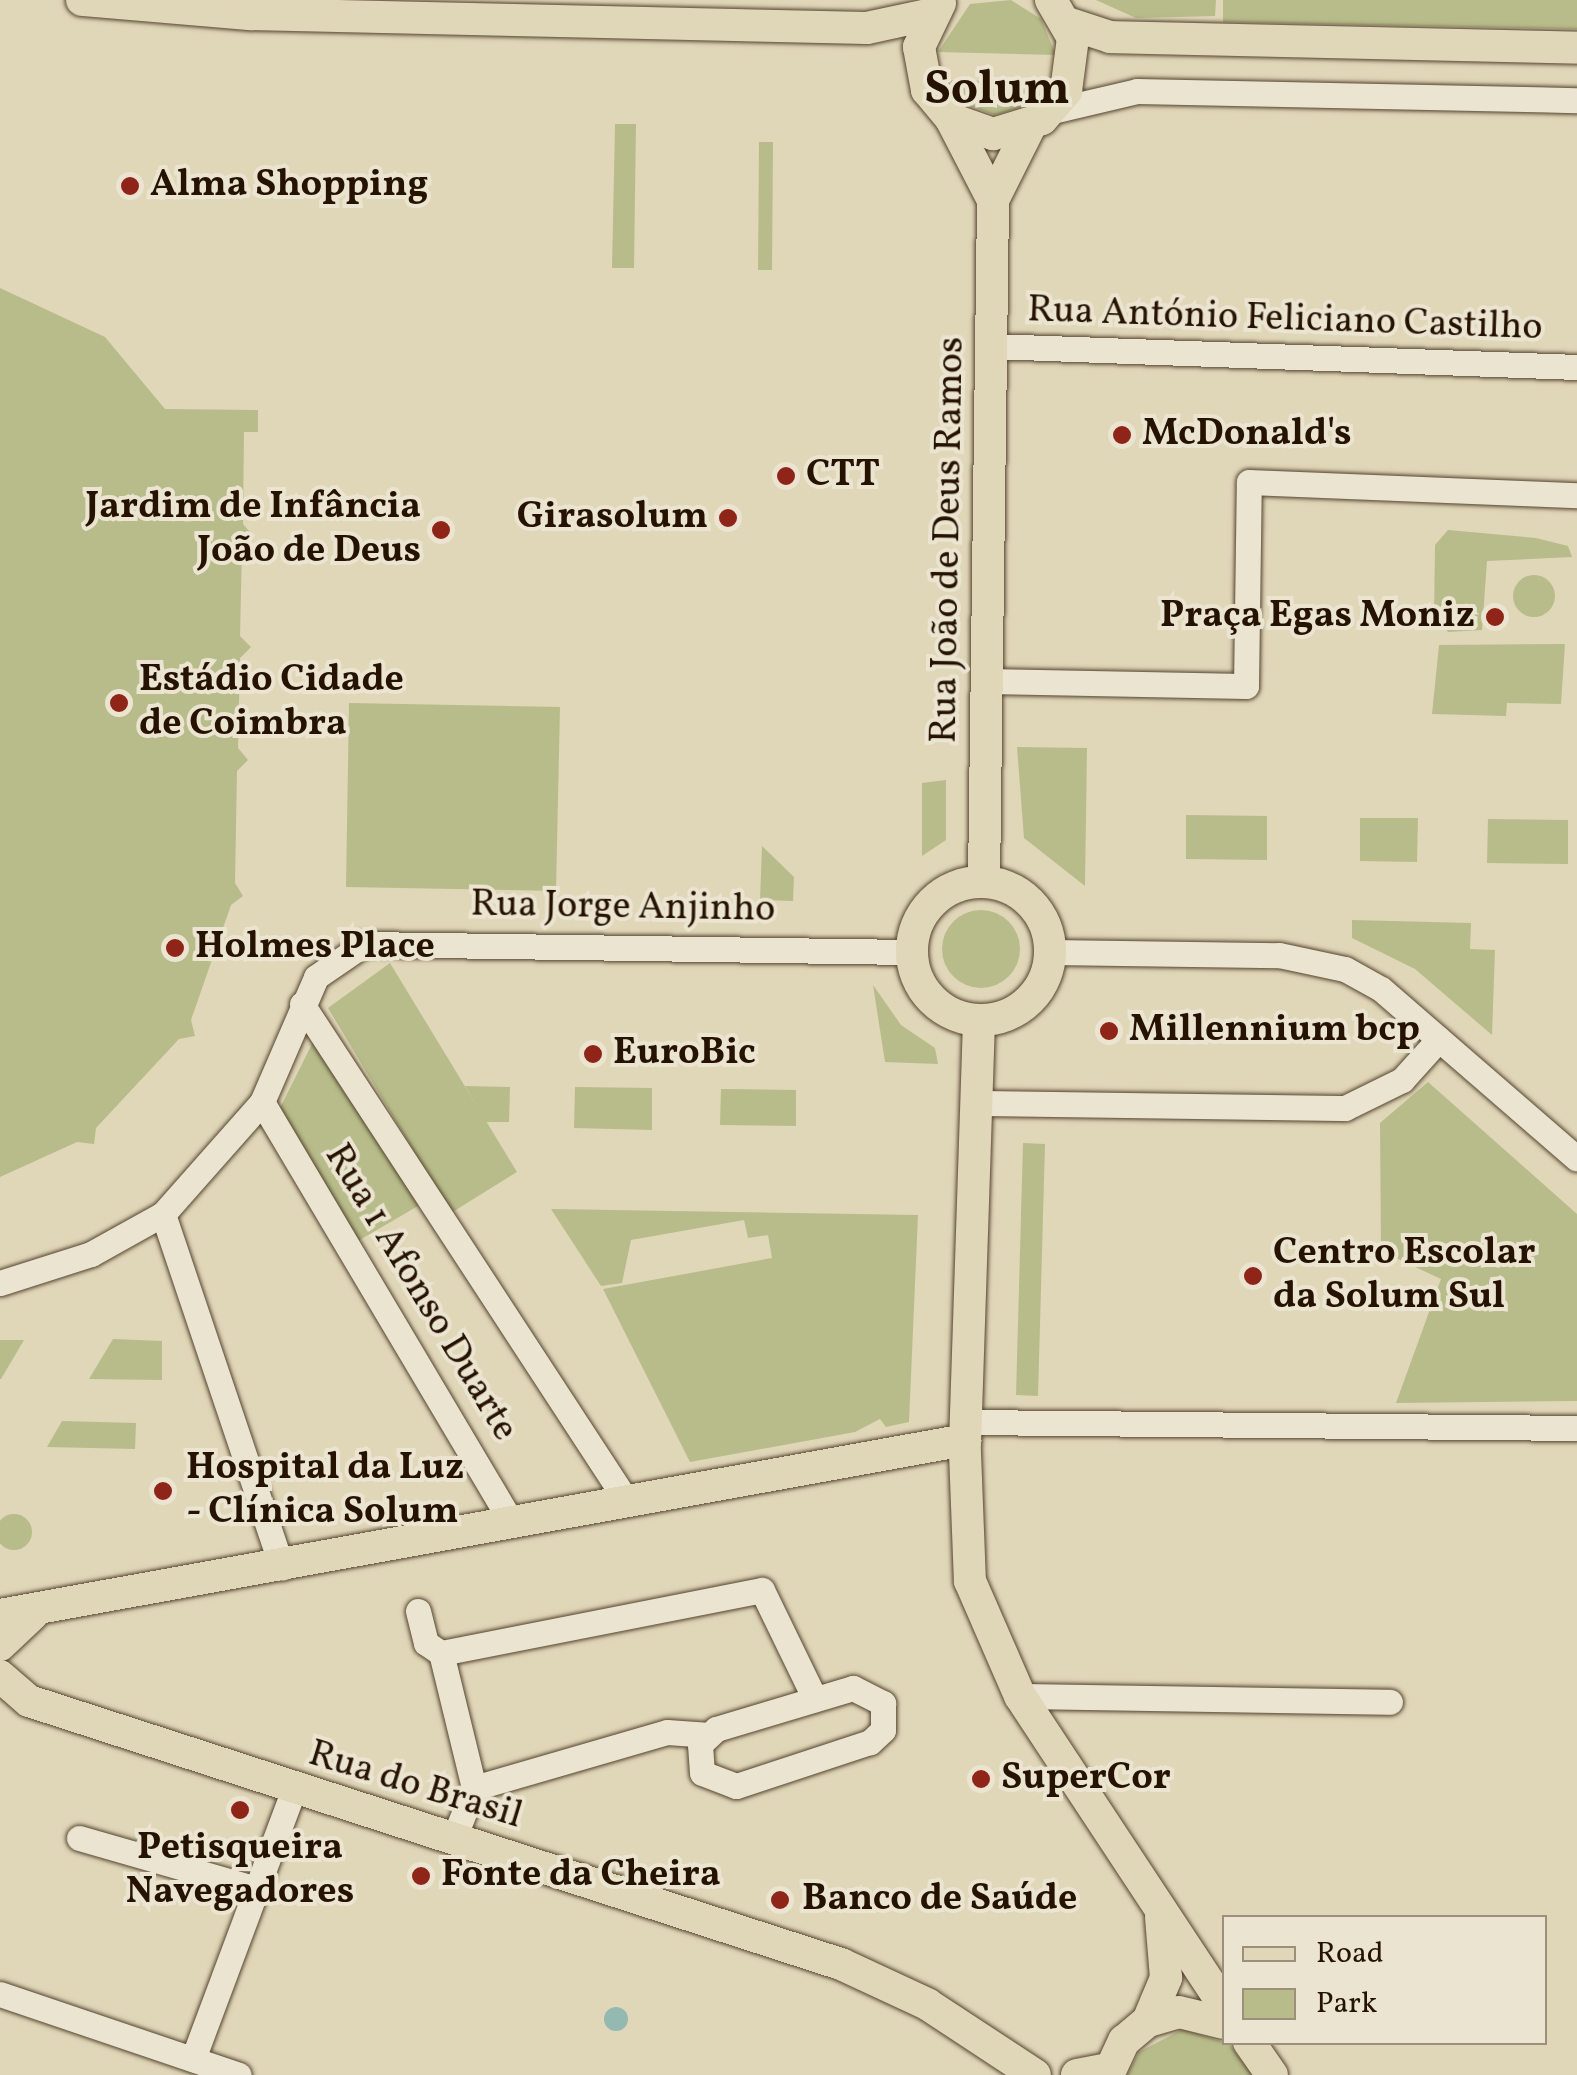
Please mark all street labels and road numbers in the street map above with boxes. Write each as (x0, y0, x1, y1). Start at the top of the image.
street label: Rua António Feliciano Castilho (1027, 288, 1543, 352)
street label: Rua João de Deus Ramos (923, 336, 975, 744)
street label: Rua Jorge Anjinho (470, 883, 776, 933)
street label: Rua 1 Afonso Duarte (313, 1136, 527, 1450)
street label: Rua do Brasil (303, 1732, 527, 1840)

